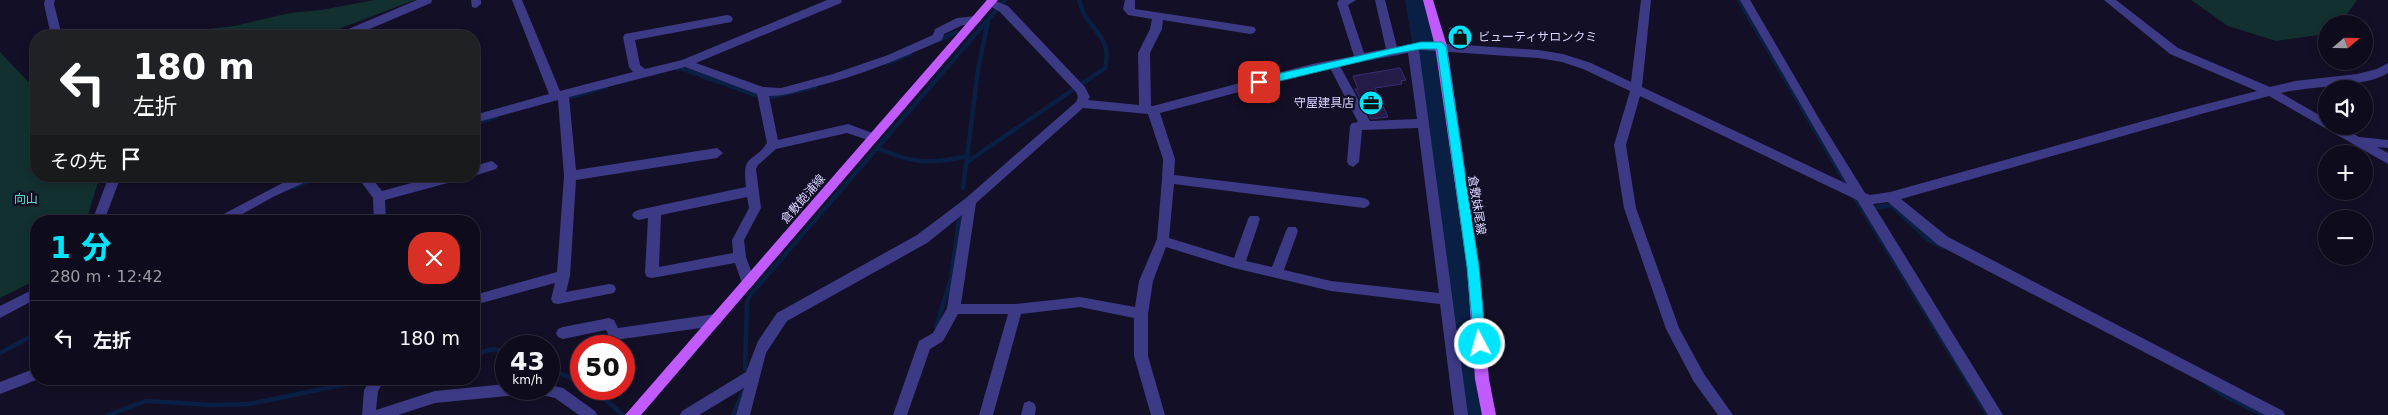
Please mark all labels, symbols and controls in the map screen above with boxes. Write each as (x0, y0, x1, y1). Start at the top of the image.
north arrow (2318, 15, 2372, 70)
map controls (2318, 15, 2373, 265)
shop icon: ビューティサロンクミ (1447, 24, 1473, 50)
place label: ビューティサロンクミ (1478, 30, 1597, 44)
text: 180 m (133, 47, 255, 87)
icon: left (50, 50, 115, 115)
pin (1238, 61, 1280, 103)
icon: arrive (1245, 68, 1273, 96)
button: sound (2318, 80, 2373, 135)
office icon: 守屋建具店 (1358, 90, 1384, 116)
text: 左折 (133, 94, 177, 119)
place label: 守屋建具店 (1294, 96, 1354, 110)
icon: arrive (117, 145, 145, 173)
button: + (2318, 145, 2373, 200)
text: その先 (50, 150, 107, 172)
street label: 倉敷飽浦線 (778, 172, 828, 226)
street label: 倉敷妹尾線 (1465, 174, 1489, 236)
park label: 向山 (14, 192, 38, 206)
button: − (2318, 210, 2373, 265)
text: 1 分 (50, 230, 111, 265)
button: close (408, 232, 460, 284)
text: 280 m · 12:42 (50, 267, 163, 286)
position arrow (1453, 317, 1505, 369)
icon: left (50, 324, 78, 352)
text: 180 m (399, 327, 460, 349)
text: 左折 (93, 329, 131, 351)
speed limit sign: 50 (570, 335, 635, 400)
text: 43 (510, 347, 545, 376)
text: km/h (512, 373, 543, 387)

